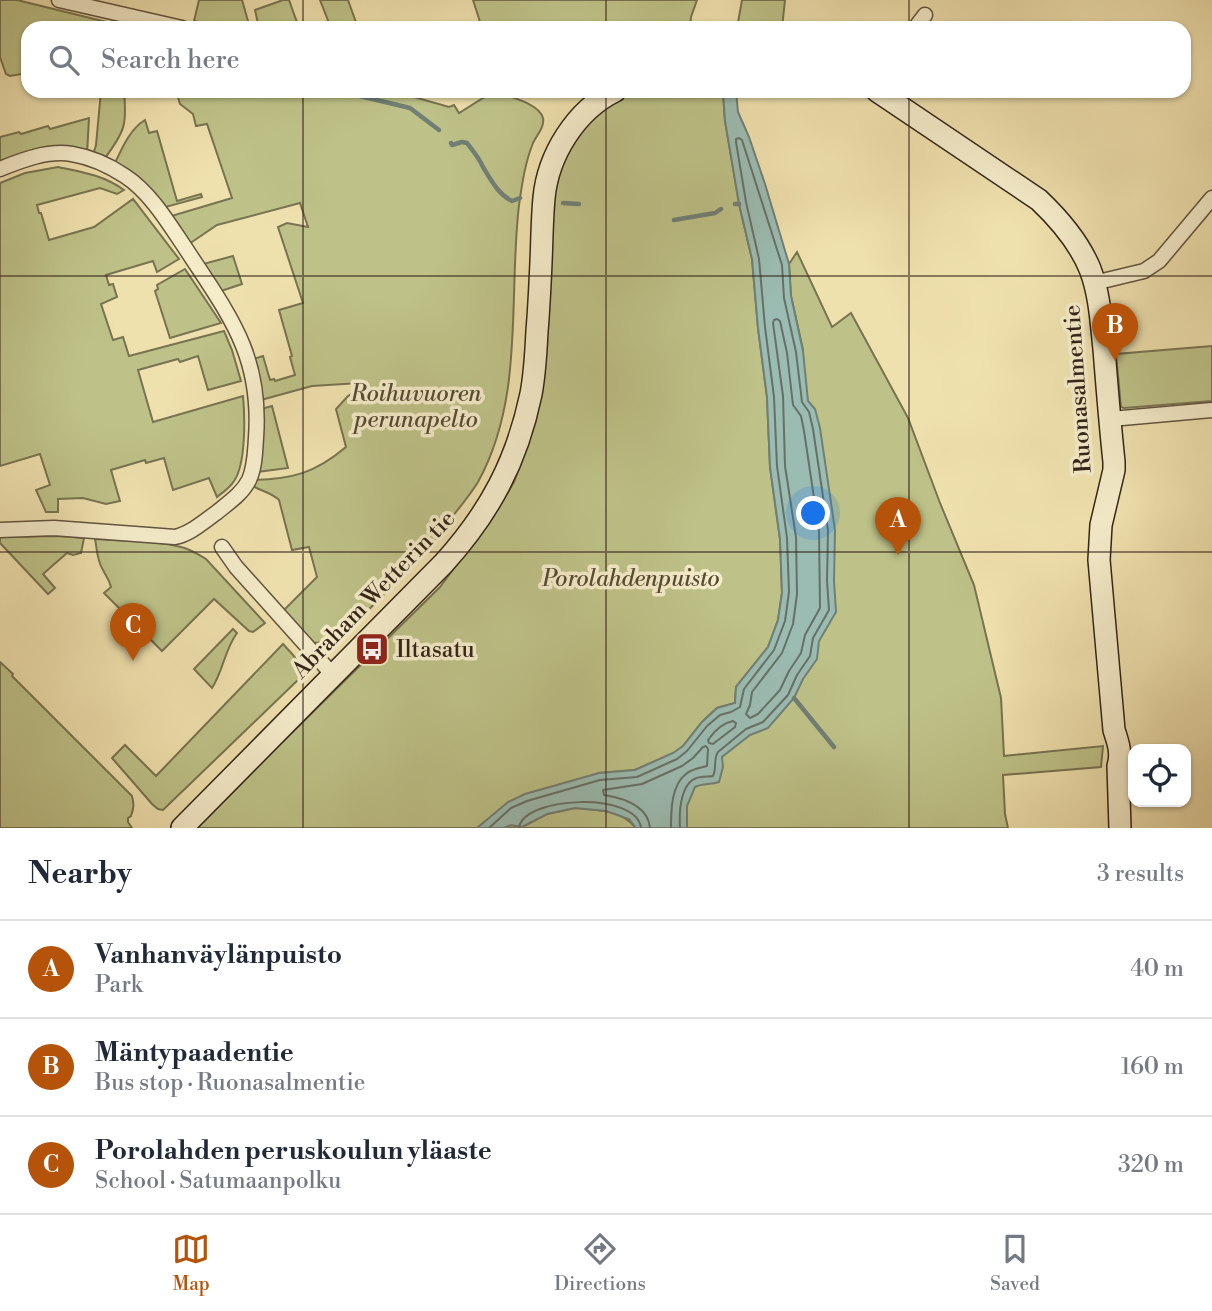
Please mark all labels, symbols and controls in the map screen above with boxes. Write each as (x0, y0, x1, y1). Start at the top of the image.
search box (21, 21, 1191, 98)
icon: search (45, 41, 83, 79)
text: Search here (101, 44, 240, 76)
pin: B (1092, 303, 1138, 361)
street label: Ruonasalmentie (1058, 304, 1098, 474)
park label: Roihuvuoren perunapelto (350, 380, 483, 434)
your location (796, 496, 830, 530)
pin: A (875, 497, 921, 555)
street label: Abraham Wetterin tie (286, 505, 461, 685)
park label: Porolahdenpuisto (541, 565, 720, 593)
pin: C (110, 603, 156, 661)
bus stop icon: Iltasatu (353, 630, 391, 668)
place label: Iltasatu (396, 636, 475, 664)
map controls (1128, 744, 1191, 807)
button: locate (1128, 744, 1191, 807)
text: Nearby (28, 855, 132, 893)
text: 3 results (1097, 860, 1184, 888)
text: Vanhanväylänpuisto (95, 939, 342, 971)
text: A (43, 955, 59, 983)
text: 40 m (1130, 955, 1184, 983)
text: Park (95, 971, 143, 999)
text: Mäntypaadentie (95, 1037, 294, 1069)
text: B (42, 1053, 60, 1081)
text: 160 m (1121, 1053, 1184, 1081)
text: Bus stop · Ruonasalmentie (95, 1069, 365, 1097)
text: Porolahden peruskoulun yläaste (95, 1135, 492, 1167)
text: C (43, 1151, 59, 1179)
text: 320 m (1118, 1151, 1184, 1179)
text: School · Satumaanpolku (95, 1167, 341, 1195)
tab: Map (172, 1230, 210, 1296)
tab: Directions (554, 1230, 646, 1296)
tab: Saved (990, 1230, 1040, 1296)

